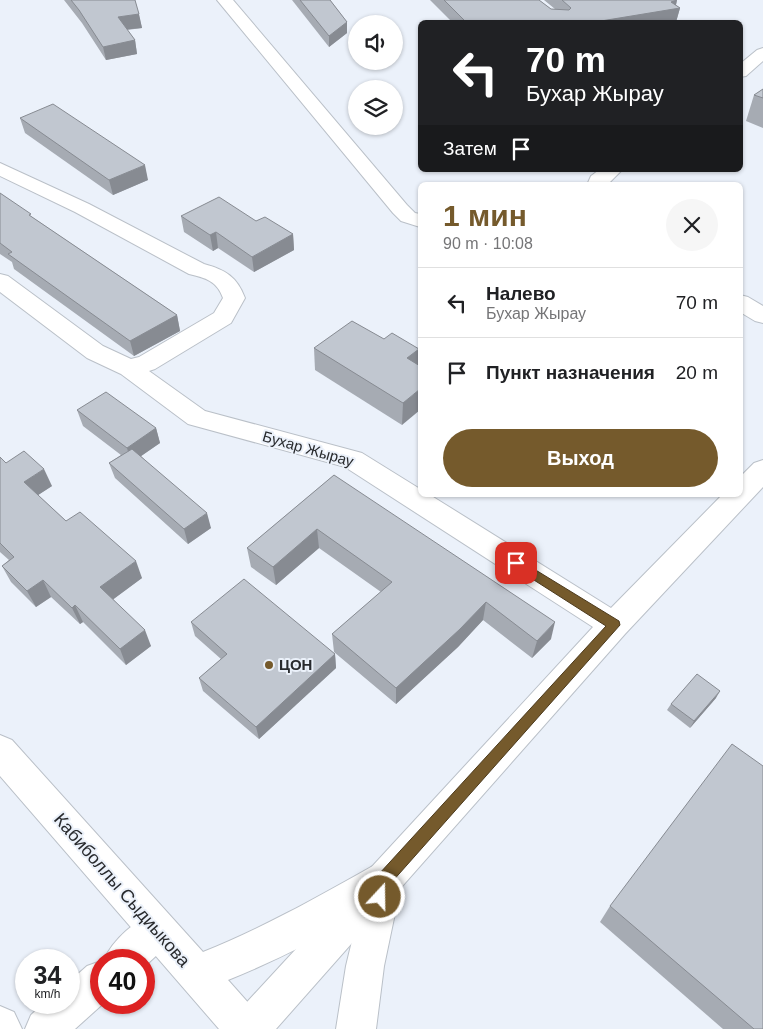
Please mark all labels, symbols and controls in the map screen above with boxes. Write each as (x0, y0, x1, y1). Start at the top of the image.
map controls (348, 15, 403, 135)
button: sound (348, 15, 403, 70)
icon: left (443, 40, 508, 105)
text: 70 m (526, 40, 606, 79)
button: layers (348, 80, 403, 135)
text: Бухар Жырау (526, 81, 664, 106)
icon: arrive (507, 135, 535, 163)
text: Затем (443, 138, 497, 159)
text: 1 мин (443, 199, 527, 232)
button: close (666, 199, 718, 251)
text: 90 m · 10:08 (443, 235, 533, 252)
text: Налево (486, 283, 556, 304)
icon: left (443, 289, 471, 317)
text: 70 m (676, 292, 718, 313)
text: Бухар Жырау (486, 305, 586, 322)
icon: arrive (443, 359, 471, 387)
text: Пункт назначения (486, 362, 655, 383)
text: 20 m (676, 362, 718, 383)
street label: Бухар Жырау (261, 427, 356, 470)
button: Выход (443, 429, 718, 487)
pin (495, 542, 537, 584)
icon: arrive (502, 549, 530, 577)
place label: ЦОН (279, 656, 312, 673)
marker: ЦОН (263, 659, 275, 671)
street label: Кабиболлы Сыдиыкова (50, 809, 195, 972)
position arrow (353, 870, 405, 922)
speed limit sign: 40 (90, 949, 155, 1014)
text: 34 (34, 961, 61, 989)
text: km/h (34, 987, 61, 1001)

